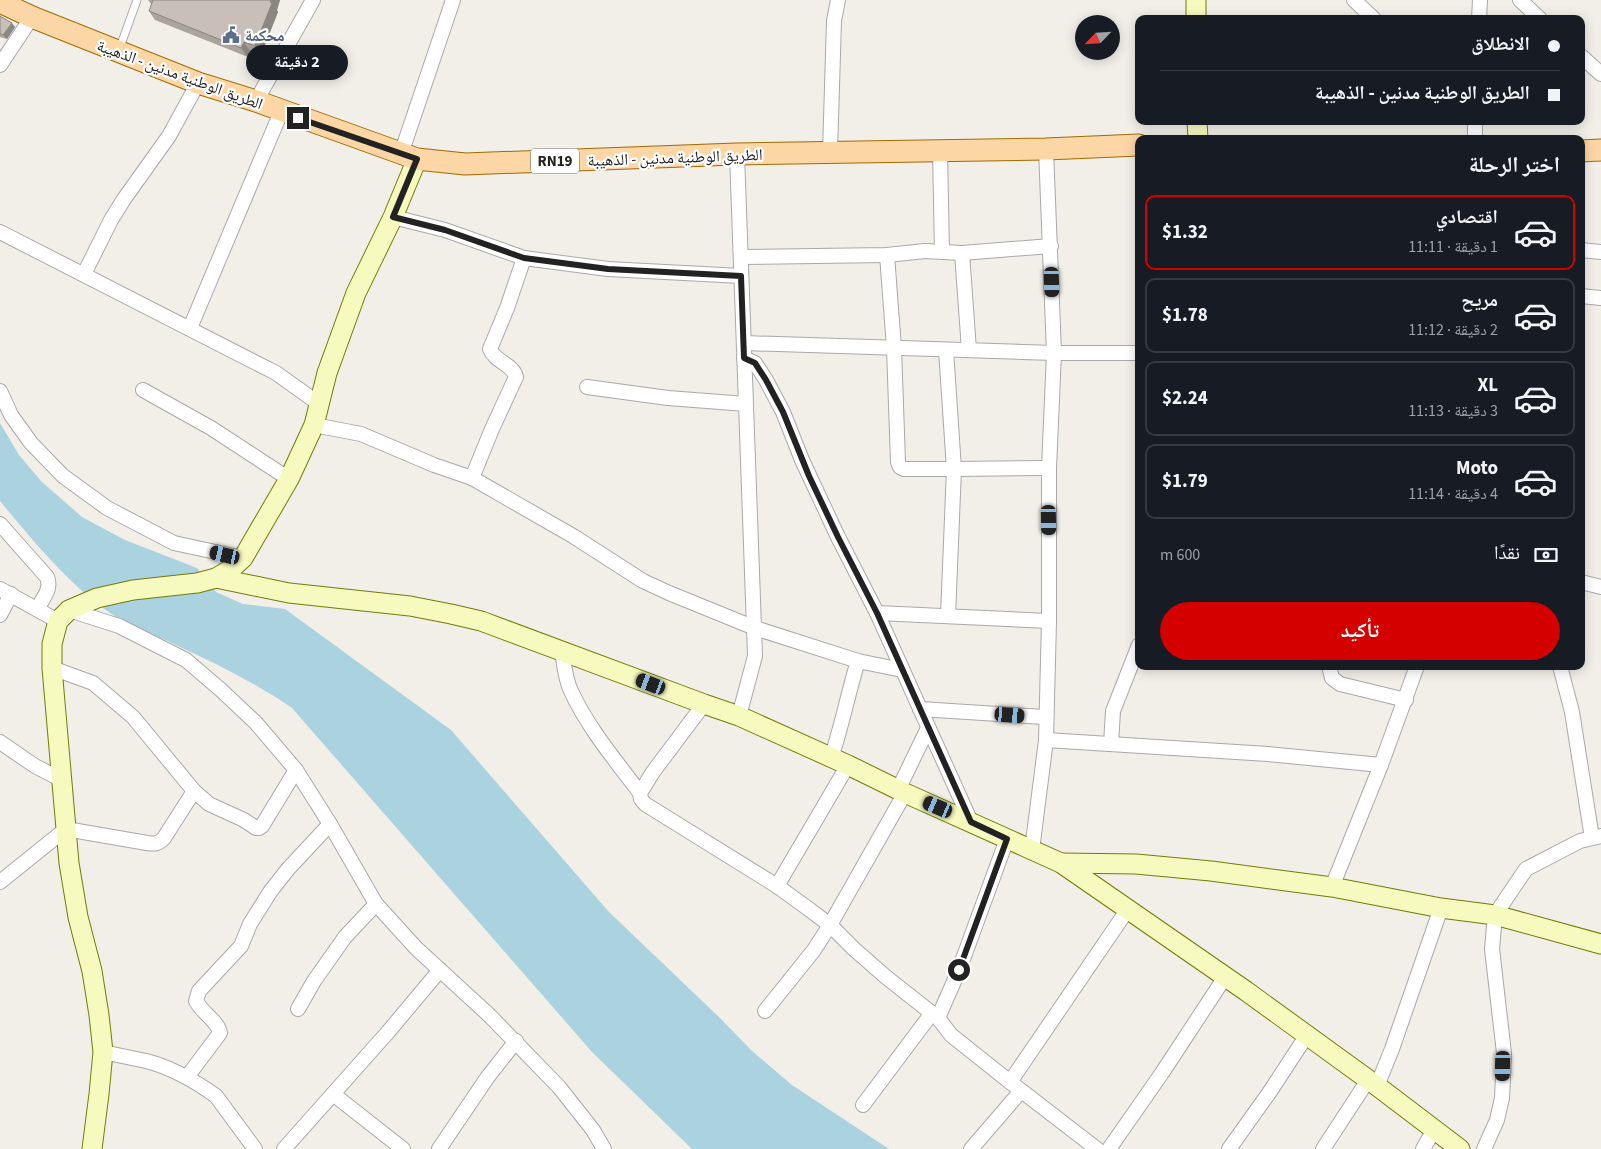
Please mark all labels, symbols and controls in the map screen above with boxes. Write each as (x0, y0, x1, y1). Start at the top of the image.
north arrow (1075, 15, 1120, 60)
map controls (1075, 15, 1120, 60)
public building icon: محكمة (221, 25, 241, 45)
place label: محكمة (245, 25, 285, 47)
text: الانطلاق (1471, 31, 1530, 58)
street label: الطريق الوطنية مدنين - الذهيبة (94, 35, 266, 115)
callout: 2 دقيقة (247, 46, 349, 80)
text: 2 دقيقة (274, 51, 320, 73)
text: الطريق الوطنية مدنين - الذهيبة (1315, 80, 1530, 107)
route end (287, 107, 309, 129)
street label: الطريق الوطنية مدنين - الذهيبة (587, 144, 763, 172)
road number: RN19 (531, 148, 579, 174)
text: اختر الرحلة (1469, 149, 1560, 181)
text: اقتصادي (1436, 204, 1498, 231)
icon: car (1513, 210, 1558, 255)
text: $1.32 (1162, 219, 1208, 246)
text: 1 دقيقة · 11:11 (1408, 236, 1498, 258)
car (1043, 267, 1060, 297)
text: مريح (1461, 287, 1498, 314)
icon: car (1513, 293, 1558, 338)
text: $1.78 (1162, 302, 1208, 329)
text: 2 دقيقة · 11:12 (1408, 319, 1498, 341)
text: XL (1477, 372, 1498, 399)
icon: car (1513, 376, 1558, 421)
text: $2.24 (1162, 385, 1208, 412)
text: 3 دقيقة · 11:13 (1408, 400, 1498, 422)
text: Moto (1456, 455, 1498, 482)
icon: car (1513, 459, 1558, 504)
text: $1.79 (1162, 468, 1208, 495)
text: 4 دقيقة · 11:14 (1408, 483, 1498, 505)
car (1041, 505, 1056, 535)
text: نقدًا (1494, 540, 1520, 567)
icon: cash (1532, 541, 1560, 569)
car (208, 544, 241, 566)
text: 600 m (1160, 544, 1200, 566)
button: تأكيد (1160, 602, 1560, 660)
car (634, 672, 667, 696)
car (994, 706, 1025, 724)
car (921, 794, 954, 820)
route start (948, 959, 970, 981)
car (1495, 1051, 1510, 1081)

